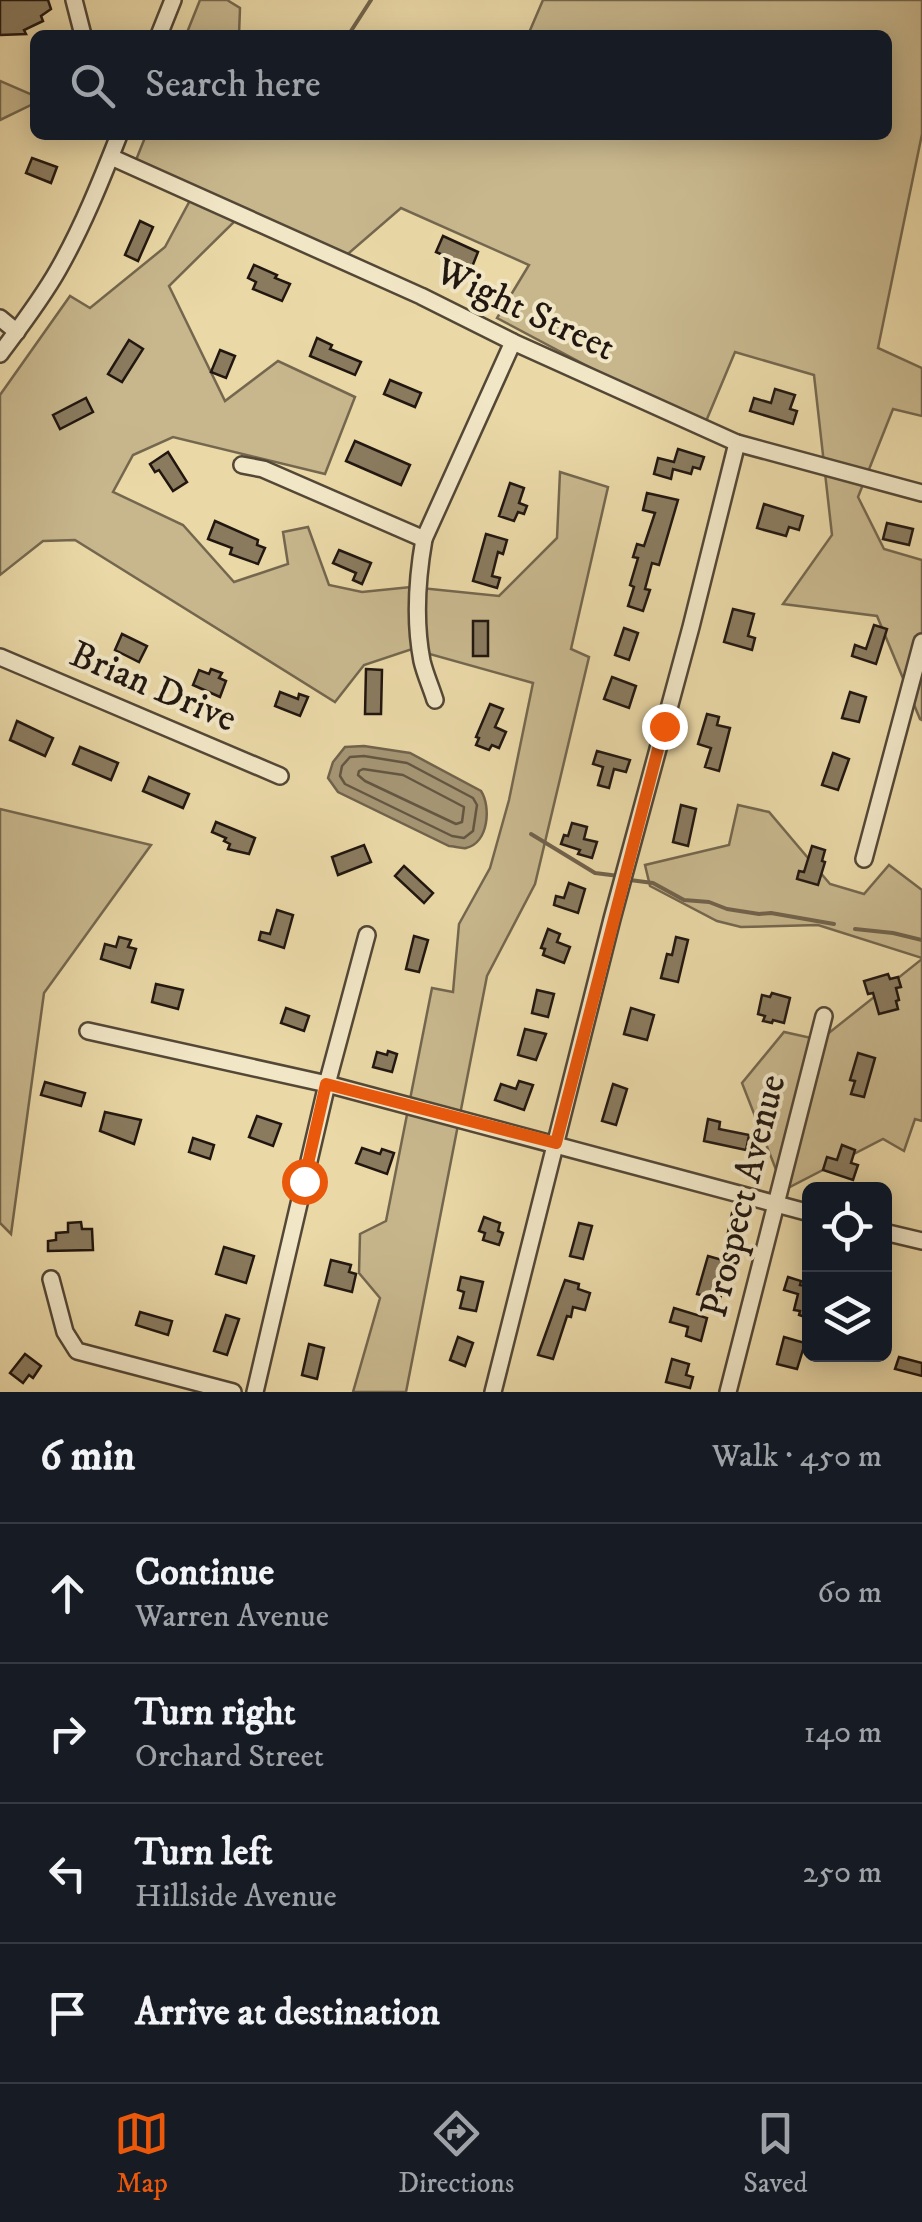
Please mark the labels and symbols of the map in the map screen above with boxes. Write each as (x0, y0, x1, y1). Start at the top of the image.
street label: Wight Street (427, 247, 623, 373)
street label: Brian Drive (62, 630, 244, 744)
route end (642, 704, 688, 750)
street label: Prospect Avenue (691, 1070, 797, 1322)
route start (282, 1159, 328, 1205)

